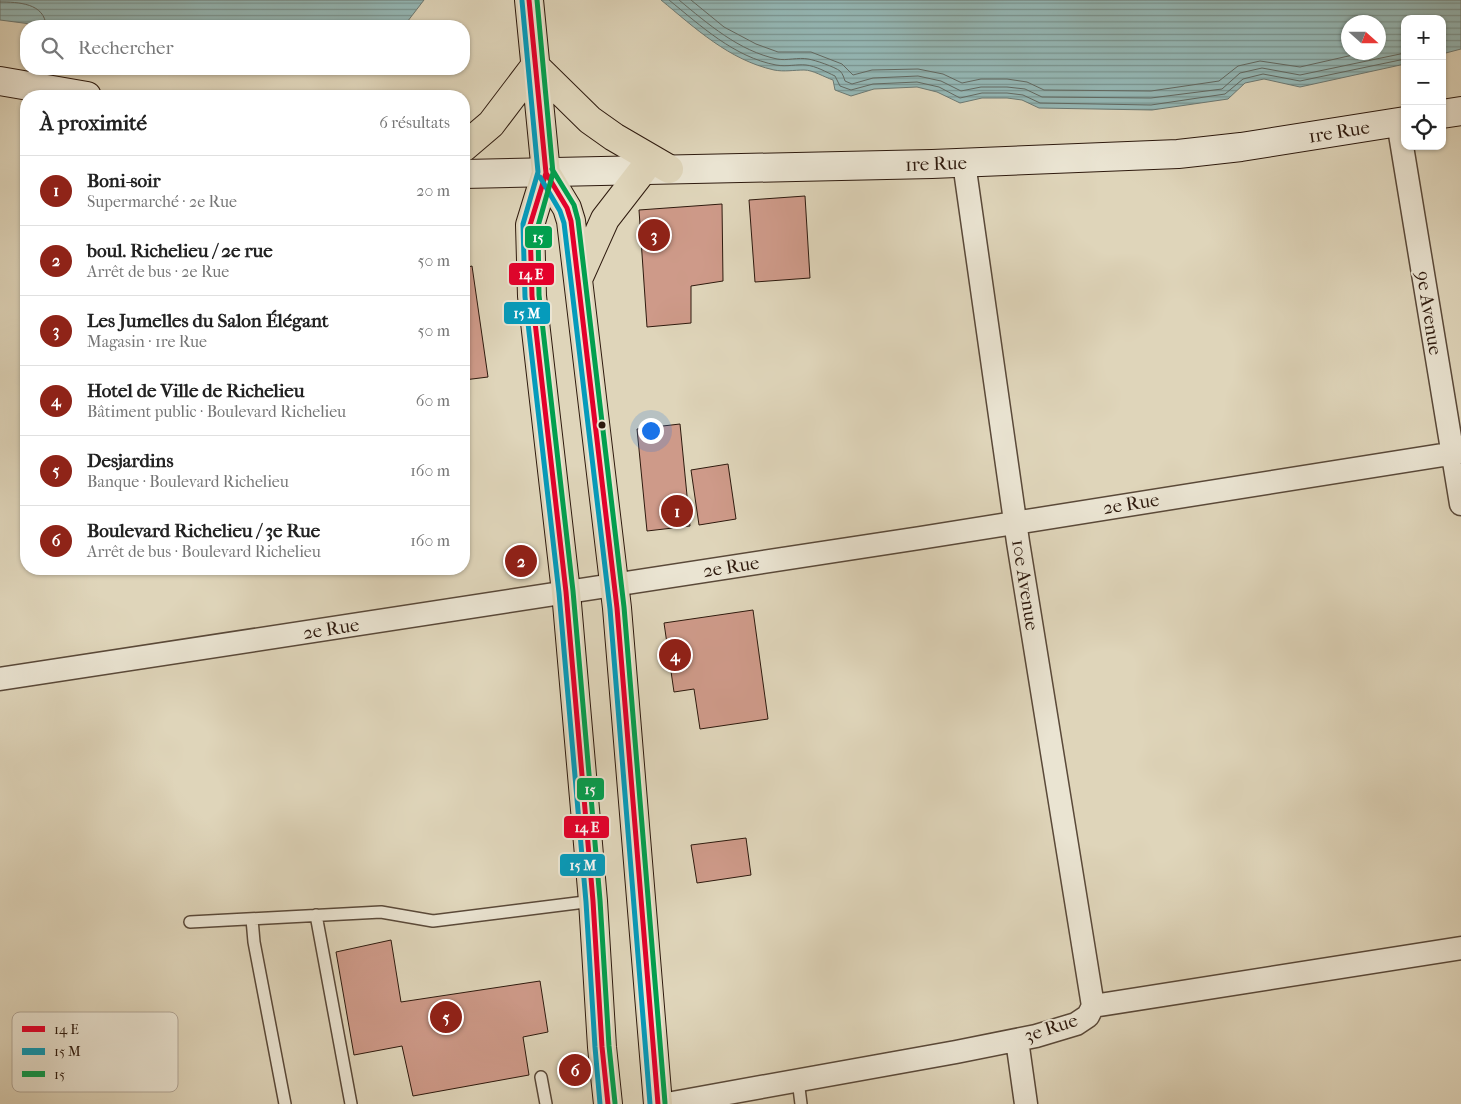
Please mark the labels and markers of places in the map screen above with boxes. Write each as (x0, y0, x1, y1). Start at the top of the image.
pin: 3 (638, 216, 670, 254)
unlabelled marker (597, 420, 607, 430)
pin: 1 (661, 492, 693, 530)
pin: 2 (505, 542, 537, 580)
pin: 4 (659, 636, 691, 674)
pin: 5 (430, 998, 462, 1036)
pin: 6 (559, 1051, 591, 1089)

